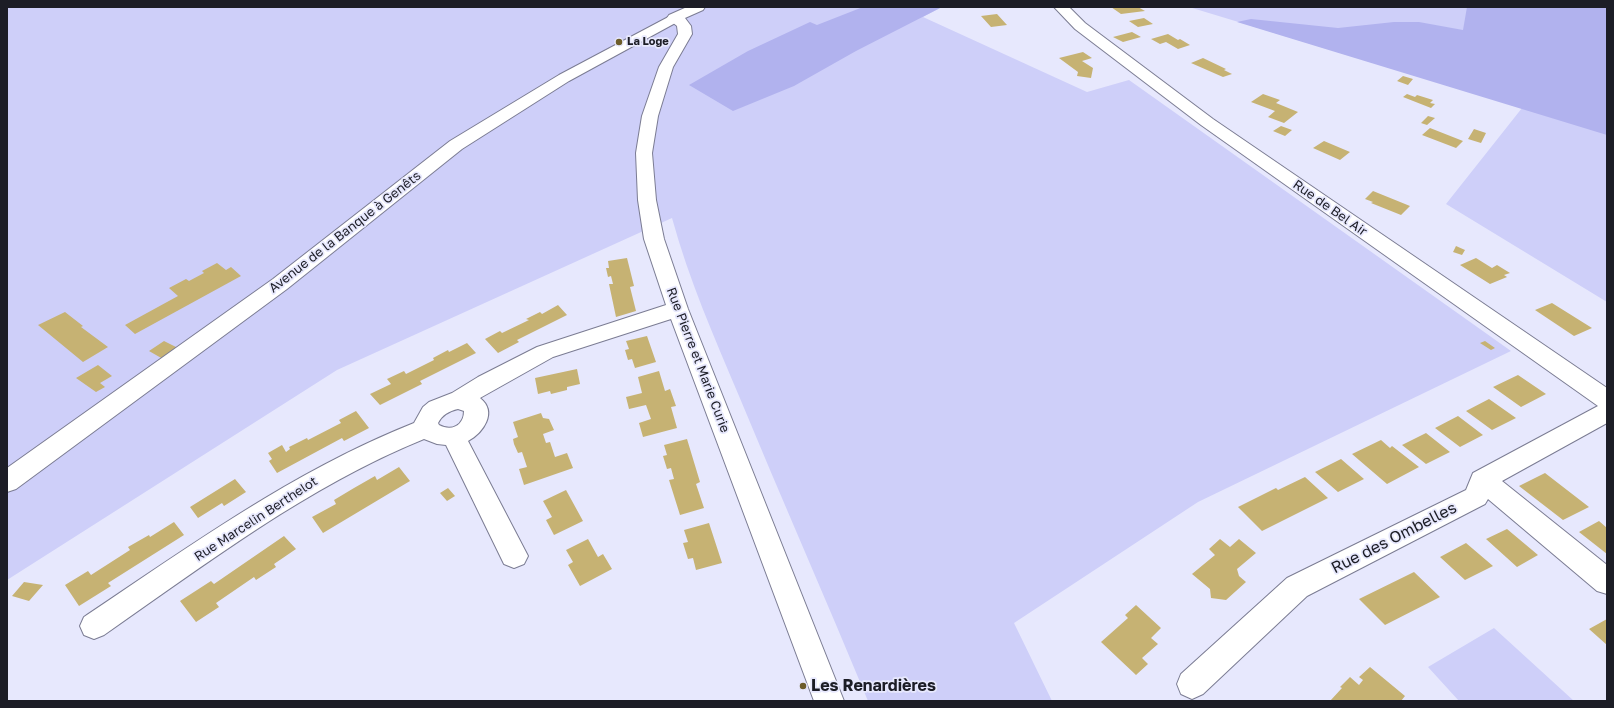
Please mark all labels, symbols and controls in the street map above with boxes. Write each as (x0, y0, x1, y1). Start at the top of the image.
place label: La Loge (627, 35, 669, 49)
marker: La Loge (614, 37, 624, 47)
street label: Avenue de la Banque à Genêts (266, 168, 424, 296)
street label: Rue de Bel Air (1290, 177, 1370, 239)
street label: Rue Pierre et Marie Curie (663, 285, 733, 435)
street label: Rue Marcelin Berthelot (192, 473, 320, 565)
street label: Rue des Ombelles (1328, 498, 1460, 578)
place label: Les Renardières (811, 676, 936, 696)
marker: Les Renardières (798, 681, 808, 691)

